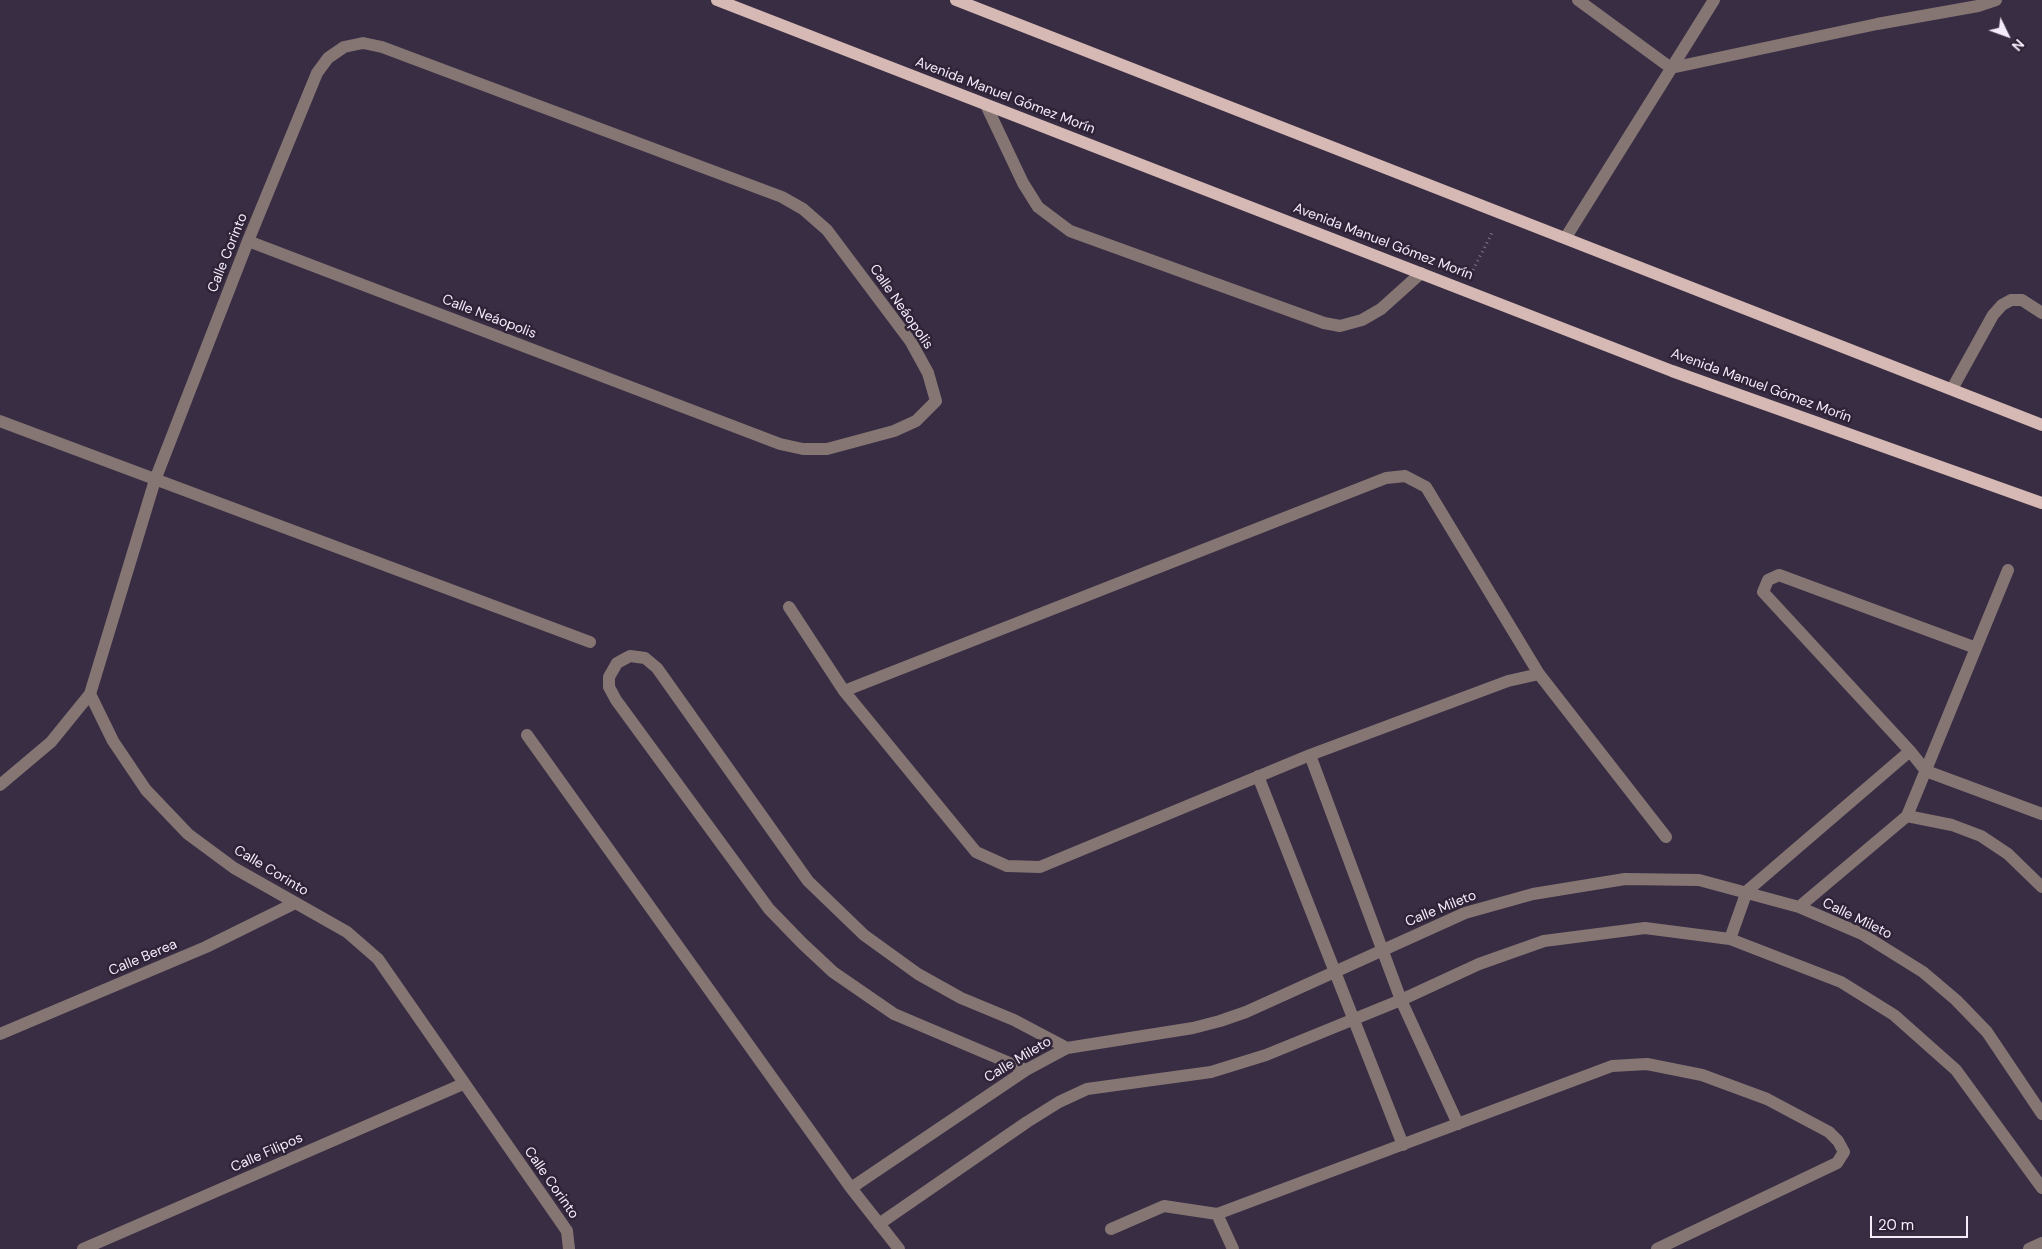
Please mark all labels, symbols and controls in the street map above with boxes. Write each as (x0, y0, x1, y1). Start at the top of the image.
north arrow (1982, 10, 2032, 60)
text: N (2008, 35, 2028, 55)
street label: Avenida Manuel Gómez Morín (913, 54, 1097, 138)
street label: Avenida Manuel Gómez Morín (1291, 200, 1475, 284)
street label: Calle Corinto (204, 211, 252, 295)
street label: Calle Neáopolis (866, 261, 936, 353)
street label: Calle Neáopolis (439, 291, 539, 343)
street label: Avenida Manuel Gómez Morín (1668, 345, 1854, 427)
street label: Calle Corinto (231, 842, 311, 900)
street label: Calle Mileto (1403, 887, 1479, 931)
street label: Calle Mileto (1820, 895, 1894, 943)
street label: Calle Berea (106, 936, 180, 980)
street label: Calle Mileto (981, 1033, 1055, 1087)
street label: Calle Filipos (228, 1130, 306, 1176)
street label: Calle Corinto (520, 1144, 582, 1222)
scale bar (1872, 1206, 1970, 1238)
text: 20 m (1878, 1215, 1914, 1235)

